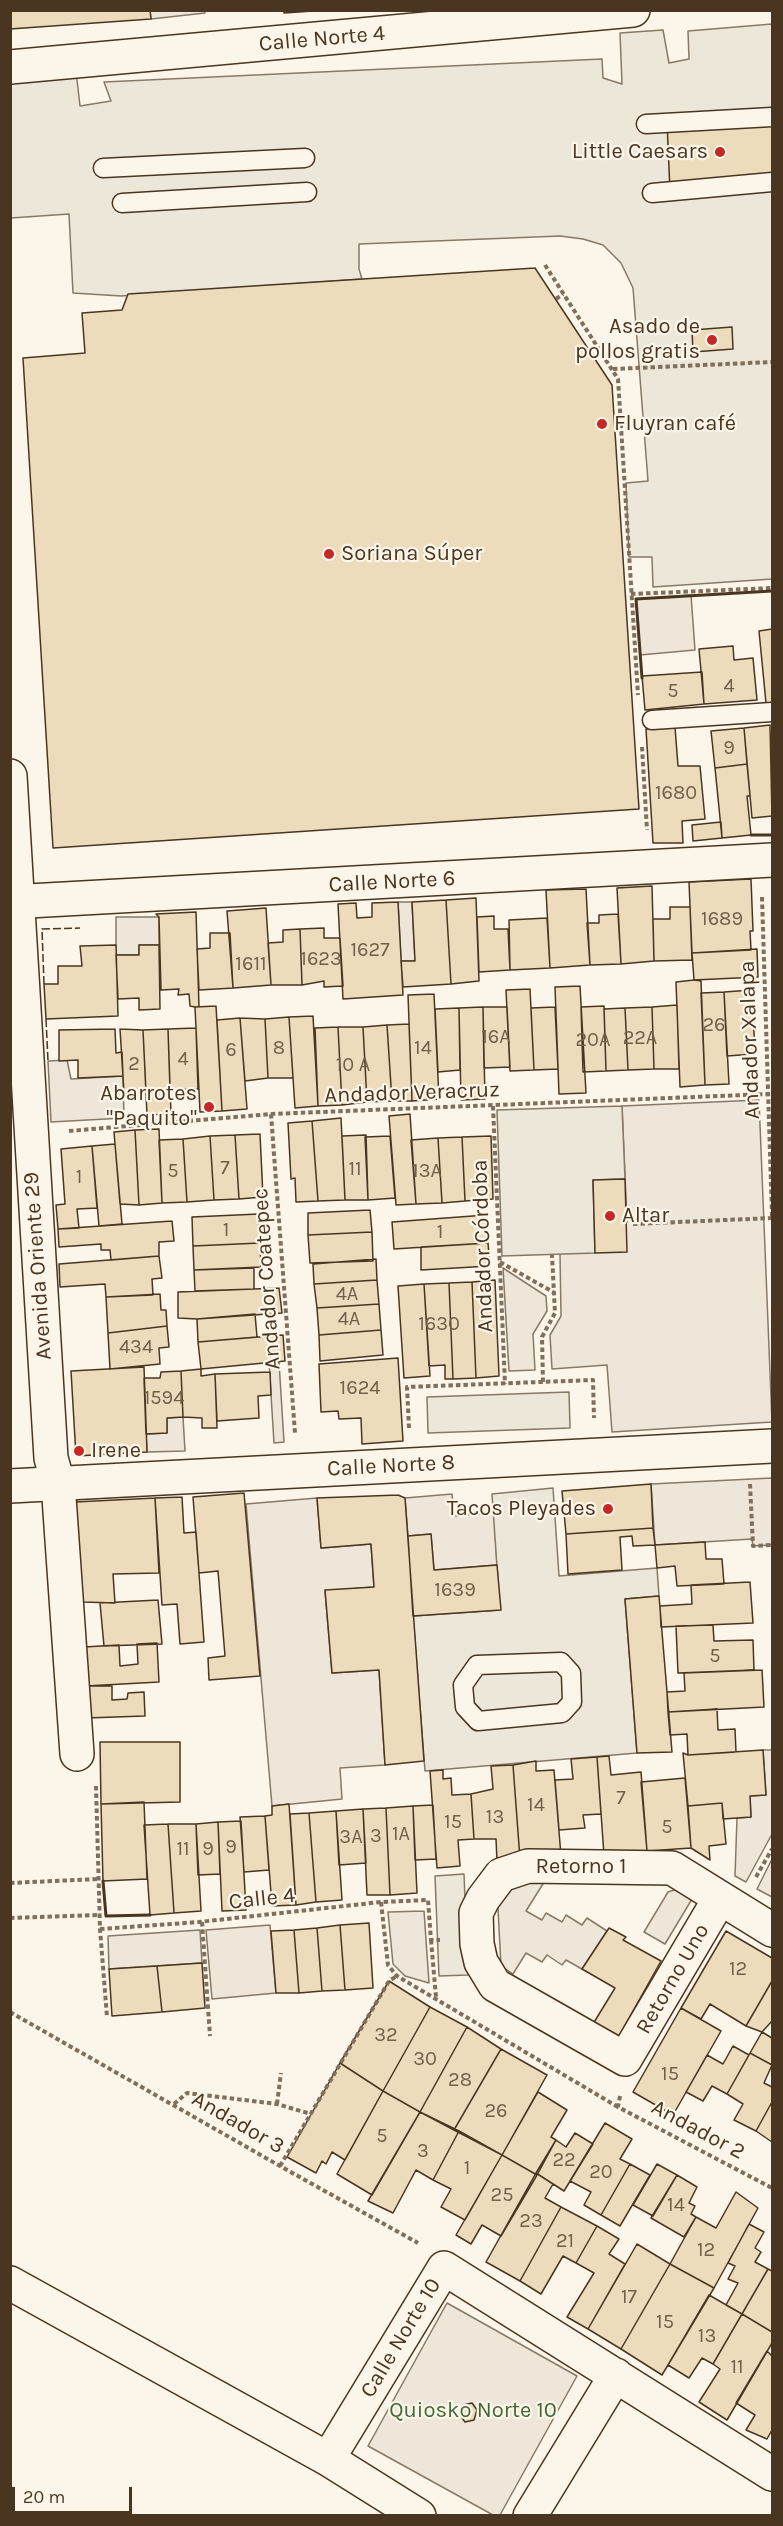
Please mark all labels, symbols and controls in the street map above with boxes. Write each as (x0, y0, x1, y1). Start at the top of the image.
street label: Calle Norte 4 (258, 20, 386, 58)
place label: Little Caesars (572, 139, 708, 165)
marker: Little Caesars (713, 145, 727, 159)
place label: Asado de pollos gratis (575, 314, 700, 366)
marker: Asado de pollos gratis (705, 333, 719, 347)
place label: Fluyran café (614, 411, 736, 437)
marker: Fluyran café (595, 417, 609, 431)
place label: Soriana Súper (341, 541, 482, 567)
marker: Soriana Súper (322, 547, 336, 561)
house number: 4 (723, 674, 735, 698)
house number: 5 (667, 679, 679, 703)
house number: 9 (723, 736, 735, 760)
house number: 1680 (655, 781, 697, 805)
street label: Calle Norte 6 (328, 865, 456, 899)
house number: 1689 (701, 907, 743, 931)
house number: 1627 (350, 938, 390, 962)
house number: 1623 (300, 947, 342, 971)
house number: 1611 (235, 952, 267, 976)
street label: Andador Xalapa (734, 960, 766, 1120)
house number: 26 (702, 1013, 726, 1037)
house number: 16A (481, 1025, 511, 1049)
house number: 22A (623, 1026, 657, 1050)
house number: 20A (576, 1028, 610, 1052)
house number: 8 (273, 1036, 285, 1060)
house number: 14 (414, 1036, 432, 1060)
house number: 6 (225, 1038, 237, 1062)
house number: 4 (177, 1047, 189, 1071)
house number: 2 (128, 1052, 140, 1076)
house number: 10 A (336, 1053, 370, 1077)
street label: Andador Veracruz (324, 1077, 500, 1109)
place label: Abarrotes "Paquito" (100, 1081, 197, 1132)
marker: Abarrotes "Paquito" (202, 1100, 216, 1114)
house number: 7 (220, 1156, 230, 1180)
house number: 11 (348, 1157, 362, 1181)
house number: 5 (167, 1159, 179, 1183)
house number: 13A (412, 1159, 442, 1183)
street label: Andador Córdoba (467, 1159, 499, 1333)
house number: 1 (76, 1165, 82, 1189)
street label: Avenida Oriente 29 (18, 1171, 58, 1361)
street label: Andador Coatepec (247, 1187, 287, 1371)
place label: Altar (622, 1203, 669, 1229)
marker: Altar (603, 1209, 617, 1223)
house number: 1 (223, 1218, 229, 1242)
house number: 1 (437, 1220, 443, 1244)
house number: 4A (336, 1282, 358, 1306)
house number: 4A (338, 1307, 360, 1331)
house number: 1630 (418, 1312, 460, 1336)
house number: 434 (119, 1335, 153, 1359)
house number: 1624 (340, 1376, 380, 1400)
house number: 1594 (144, 1386, 184, 1410)
place label: Irene (91, 1438, 141, 1464)
marker: Irene (72, 1444, 86, 1458)
street label: Calle Norte 8 (327, 1449, 455, 1483)
place label: Tacos Pleyades (447, 1496, 596, 1522)
marker: Tacos Pleyades (601, 1502, 615, 1516)
house number: 1639 (434, 1578, 476, 1602)
house number: 5 (709, 1644, 721, 1668)
house number: 7 (616, 1786, 626, 1810)
house number: 14 (527, 1793, 545, 1817)
house number: 13 (486, 1805, 504, 1829)
house number: 15 (444, 1810, 462, 1834)
house number: 5 (661, 1815, 673, 1839)
house number: 1A (392, 1822, 410, 1846)
house number: 3 (370, 1824, 382, 1848)
house number: 3A (339, 1825, 363, 1849)
house number: 9 (225, 1835, 237, 1859)
house number: 11 (176, 1837, 190, 1861)
house number: 9 (202, 1837, 214, 1861)
street label: Retorno 1 (536, 1854, 626, 1880)
street label: Calle 4 (227, 1882, 297, 1916)
street label: Retorno Uno (631, 1919, 715, 2039)
house number: 12 (729, 1957, 747, 1981)
house number: 32 (374, 2023, 398, 2047)
house number: 30 (413, 2047, 437, 2071)
house number: 15 (661, 2062, 679, 2086)
house number: 28 (448, 2068, 472, 2092)
street label: Andador 3 (187, 2086, 289, 2160)
street label: Andador 2 (647, 2094, 749, 2166)
house number: 26 (484, 2099, 508, 2123)
house number: 5 (376, 2124, 388, 2148)
house number: 3 (417, 2139, 429, 2163)
house number: 22 (552, 2148, 576, 2172)
house number: 1 (464, 2156, 470, 2180)
house number: 20 (589, 2160, 613, 2184)
house number: 25 (491, 2183, 513, 2207)
house number: 14 (667, 2193, 685, 2217)
house number: 23 (519, 2209, 543, 2233)
house number: 21 (556, 2229, 574, 2253)
house number: 12 (697, 2238, 715, 2262)
street label: Calle Norte 10 (355, 2274, 447, 2402)
house number: 17 (621, 2285, 637, 2309)
house number: 15 (656, 2310, 674, 2334)
house number: 13 (698, 2324, 716, 2348)
house number: 11 (730, 2355, 744, 2379)
park label: Quiosko Norte 10 (389, 2398, 557, 2424)
scale bar (15, 2475, 135, 2513)
text: 20 m (23, 2486, 65, 2508)

